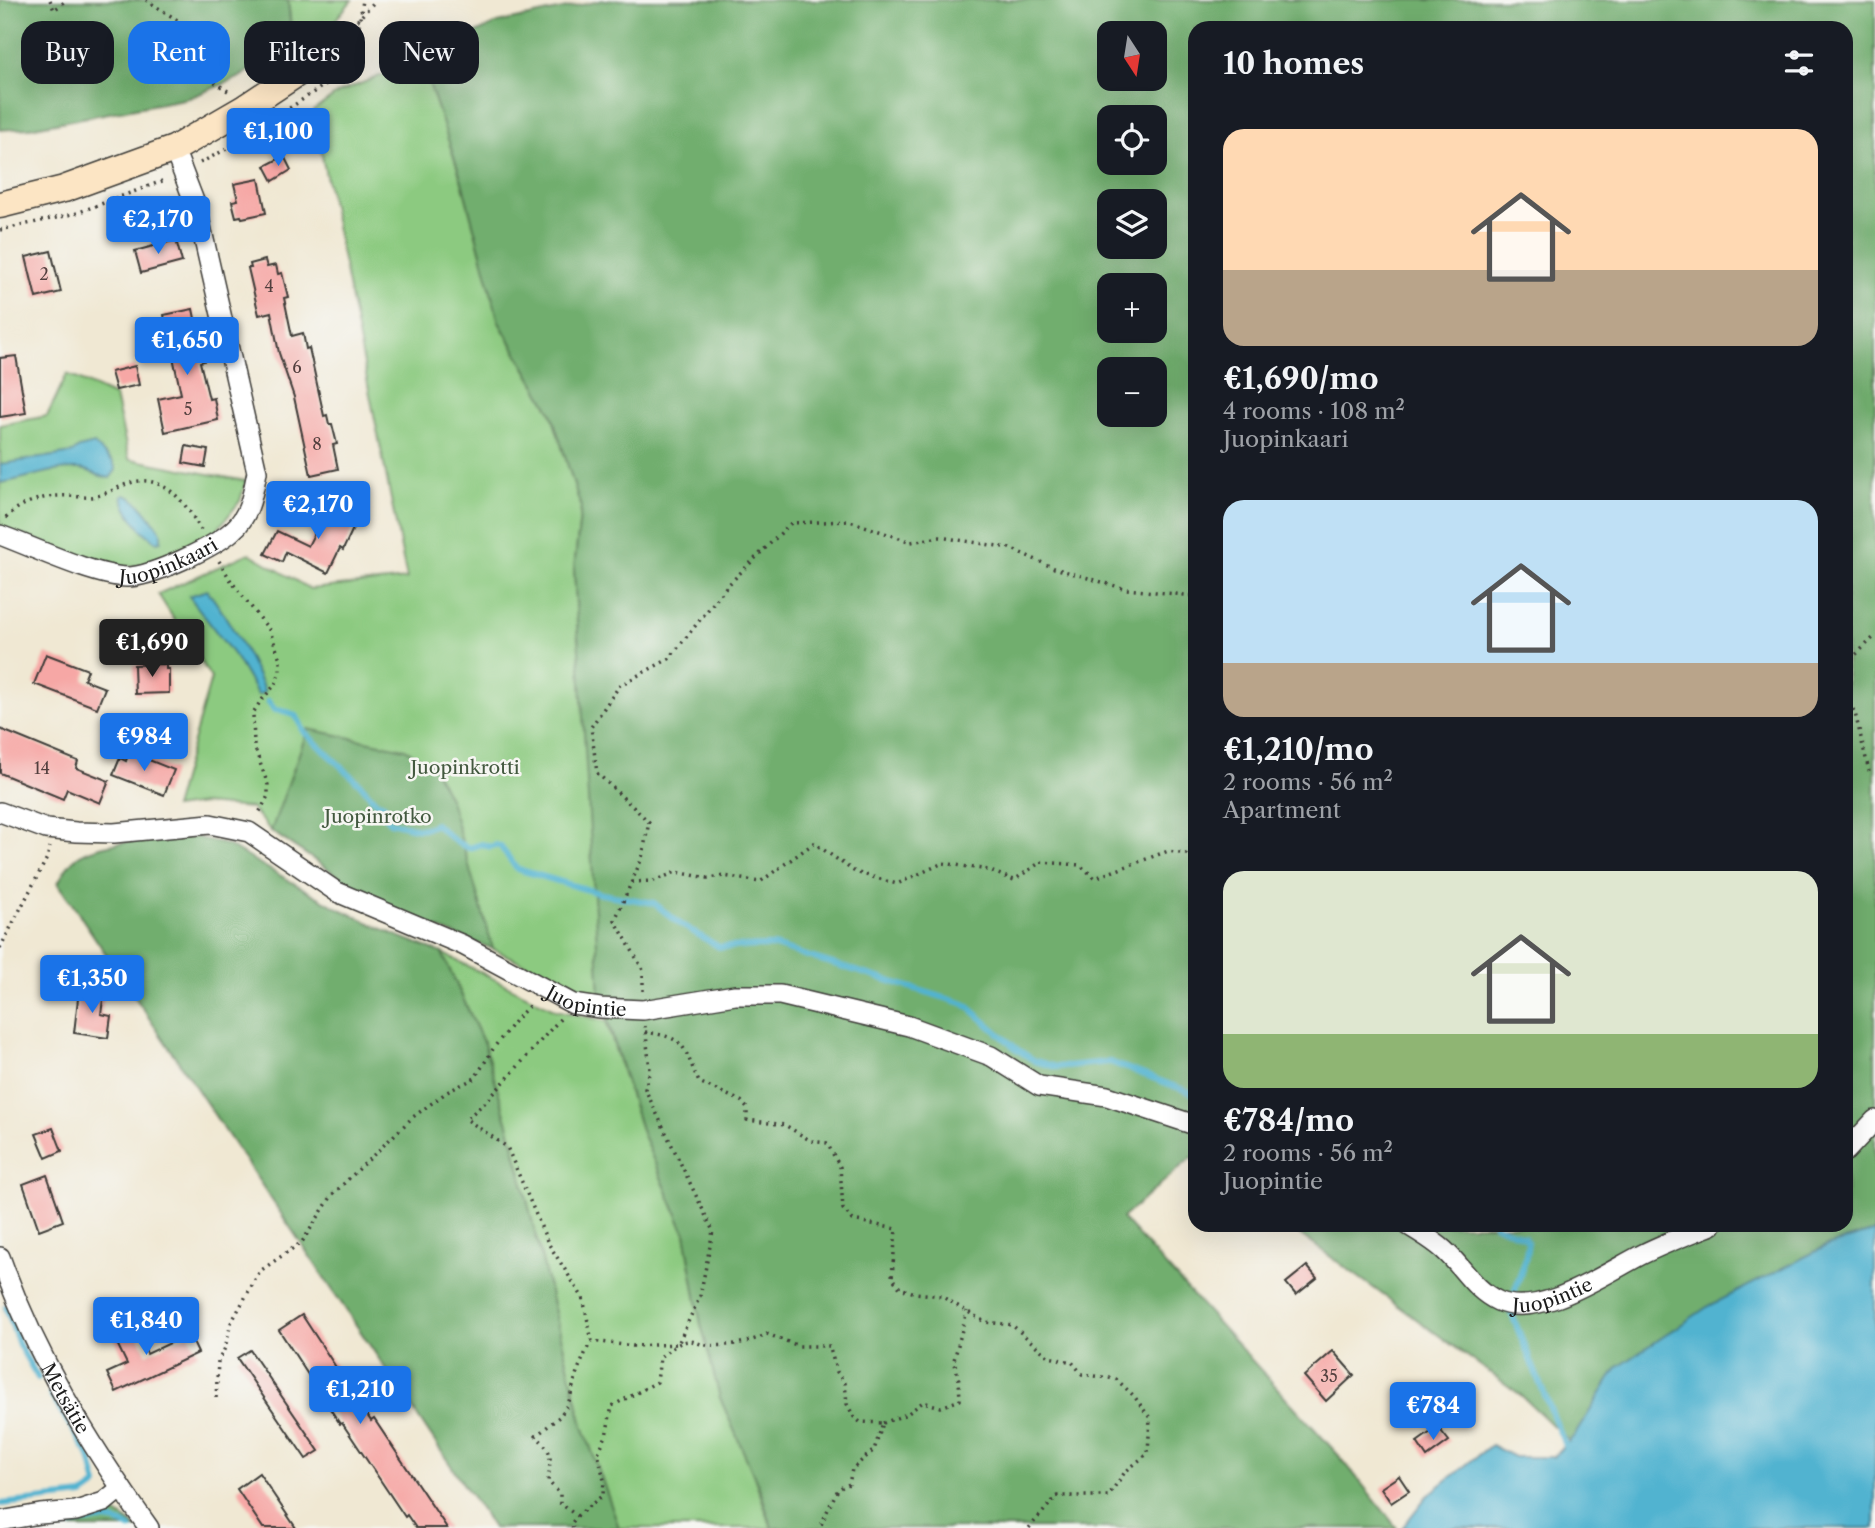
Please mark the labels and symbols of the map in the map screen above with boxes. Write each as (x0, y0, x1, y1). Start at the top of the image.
north arrow (1097, 21, 1167, 91)
pin: €1,100 (221, 108, 335, 168)
pin: €2,170 (101, 196, 215, 256)
house number: 2 (39, 264, 49, 284)
house number: 4 (264, 276, 274, 296)
pin: €1,650 (130, 318, 244, 377)
house number: 6 (292, 357, 302, 377)
house number: 5 (184, 399, 192, 419)
house number: 8 (312, 434, 322, 454)
pin: €2,170 (261, 482, 375, 541)
street label: Juopinkaari (115, 533, 222, 589)
pin: €1,690 (95, 620, 209, 679)
pin: €984 (103, 714, 185, 773)
park label: Juopinkrotti (408, 756, 520, 779)
house number: 14 (34, 758, 50, 778)
park label: Juopinrotko (321, 805, 432, 828)
pin: €1,350 (35, 956, 149, 1015)
street label: Juopintie (540, 979, 627, 1021)
street label: Juopintie (1509, 1272, 1596, 1317)
pin: €1,840 (89, 1298, 203, 1357)
street label: Metsätie (37, 1359, 95, 1438)
pin: €1,210 (303, 1366, 417, 1426)
house number: 35 (1320, 1366, 1338, 1386)
pin: €784 (1392, 1382, 1474, 1442)

